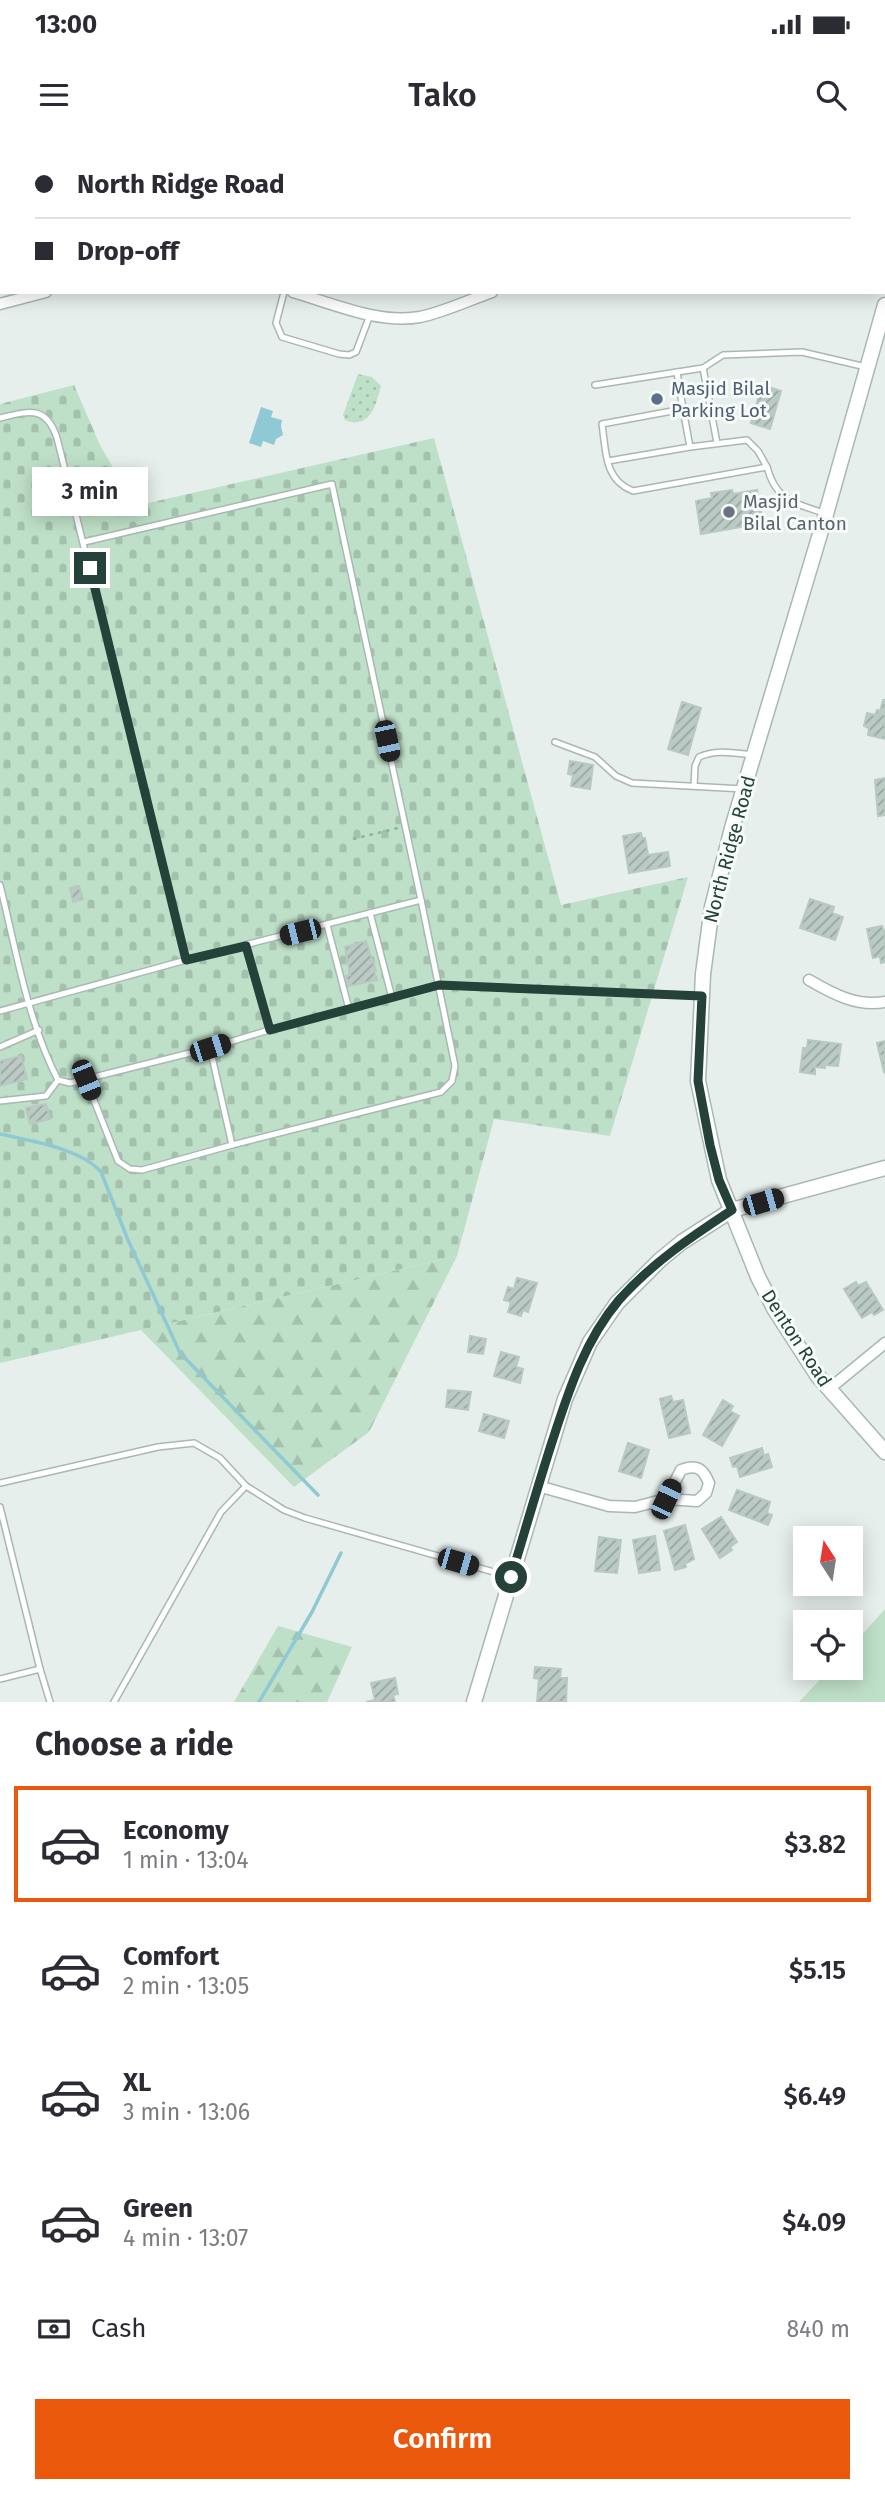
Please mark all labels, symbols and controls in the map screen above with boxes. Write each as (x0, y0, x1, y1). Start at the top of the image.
text: 13:00 (35, 9, 97, 40)
icon: menu (35, 76, 73, 114)
text: Tako (408, 76, 477, 114)
icon: search (812, 76, 850, 114)
text: North Ridge Road (77, 169, 285, 200)
text: Drop-off (77, 236, 179, 267)
place label: Masjid Bilal Parking Lot (671, 377, 770, 422)
marker: Masjid Bilal Parking Lot (649, 391, 665, 407)
callout: 3 min (32, 466, 148, 516)
text: 3 min (62, 477, 118, 505)
place label: Masjid Bilal Canton (743, 490, 847, 535)
marker: Masjid Bilal Canton (721, 504, 737, 520)
route end (74, 552, 106, 584)
car (373, 718, 402, 764)
street label: North Ridge Road (699, 773, 760, 925)
car (278, 917, 323, 947)
car (187, 1032, 234, 1064)
car (69, 1057, 104, 1103)
car (740, 1186, 787, 1218)
street label: Denton Road (757, 1285, 837, 1391)
car (648, 1476, 685, 1522)
north arrow (793, 1526, 863, 1596)
map controls (793, 1526, 863, 1680)
car (435, 1546, 482, 1578)
route start (495, 1561, 527, 1593)
button: locate (793, 1610, 863, 1680)
text: Choose a ride (35, 1725, 233, 1763)
icon: car (39, 1813, 102, 1876)
text: Economy (123, 1815, 229, 1846)
text: $3.82 (784, 1829, 846, 1860)
text: 1 min · 13:04 (123, 1846, 248, 1874)
icon: car (39, 1939, 102, 2002)
text: Comfort (123, 1941, 219, 1972)
text: $5.15 (789, 1955, 846, 1986)
text: 2 min · 13:05 (123, 1972, 249, 2000)
icon: car (39, 2065, 102, 2128)
text: XL (123, 2067, 151, 2098)
text: $6.49 (783, 2081, 846, 2112)
text: 3 min · 13:06 (123, 2098, 250, 2126)
icon: car (39, 2191, 102, 2254)
text: Green (123, 2193, 193, 2224)
text: $4.09 (782, 2207, 846, 2238)
text: 4 min · 13:07 (123, 2224, 248, 2252)
icon: cash (35, 2310, 73, 2348)
text: Cash (91, 2313, 147, 2344)
text: 840 m (786, 2315, 850, 2343)
button: Confirm (35, 2399, 850, 2479)

